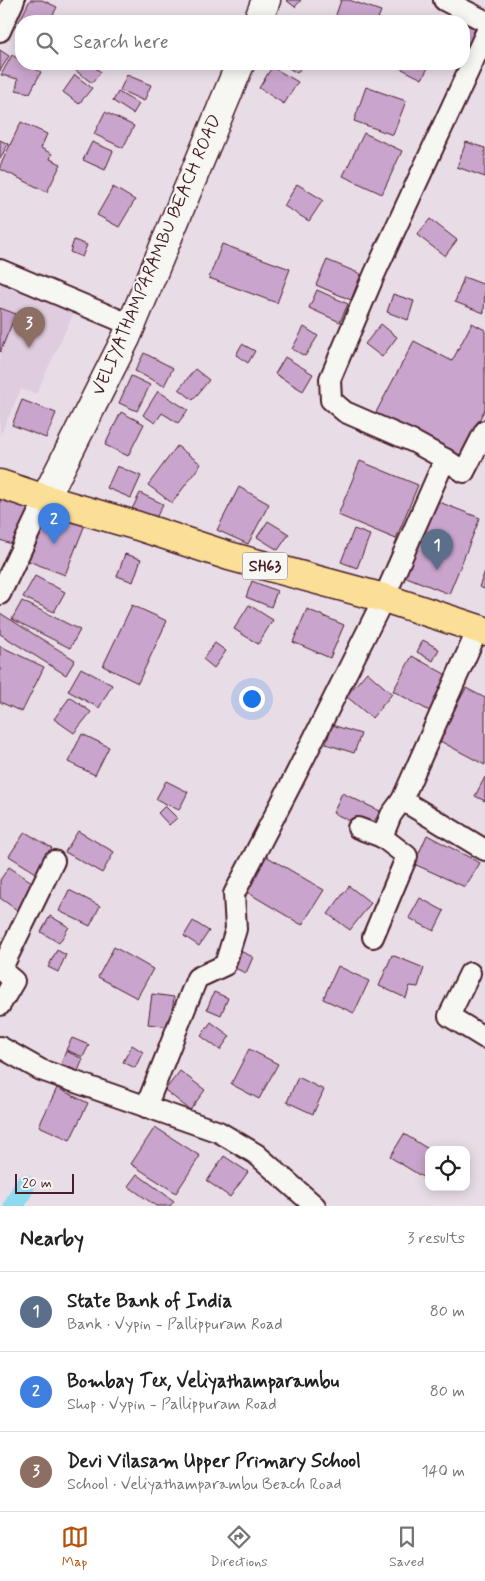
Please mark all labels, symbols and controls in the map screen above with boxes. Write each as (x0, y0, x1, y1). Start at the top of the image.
search box (15, 15, 470, 70)
icon: search (33, 29, 61, 57)
text: Search here (73, 30, 169, 55)
street label: VELIYATHAMPARAMBU BEACH ROAD (87, 111, 227, 399)
pin: 3 (13, 307, 45, 348)
pin: 2 (38, 503, 70, 544)
pin: 1 (421, 529, 453, 570)
road number: SH63 (242, 552, 288, 580)
your location (239, 686, 265, 712)
map controls (425, 1146, 470, 1191)
button: locate (425, 1146, 470, 1191)
scale bar (15, 1171, 74, 1194)
text: 20 m (22, 1174, 52, 1192)
text: Nearby (20, 1225, 84, 1253)
text: 3 results (407, 1228, 465, 1249)
text: State Bank of India (67, 1289, 232, 1314)
text: 1 (32, 1301, 40, 1322)
text: 80 m (430, 1301, 465, 1322)
text: Bank · Vypin - Pallippuram Road (67, 1314, 283, 1335)
text: Bombay Tex, Veliyathamparambu (67, 1369, 339, 1394)
text: 2 (32, 1381, 40, 1402)
text: 80 m (430, 1381, 465, 1402)
text: Shop · Vypin - Pallippuram Road (67, 1394, 277, 1415)
text: Devi Vilasam Upper Primary School (67, 1449, 361, 1474)
text: 3 (32, 1461, 40, 1482)
text: 140 m (421, 1461, 465, 1482)
text: School · Veliyathamparambu Beach Road (67, 1474, 342, 1495)
tab: Map (61, 1523, 89, 1571)
tab: Directions (210, 1523, 268, 1571)
tab: Saved (389, 1523, 424, 1571)

